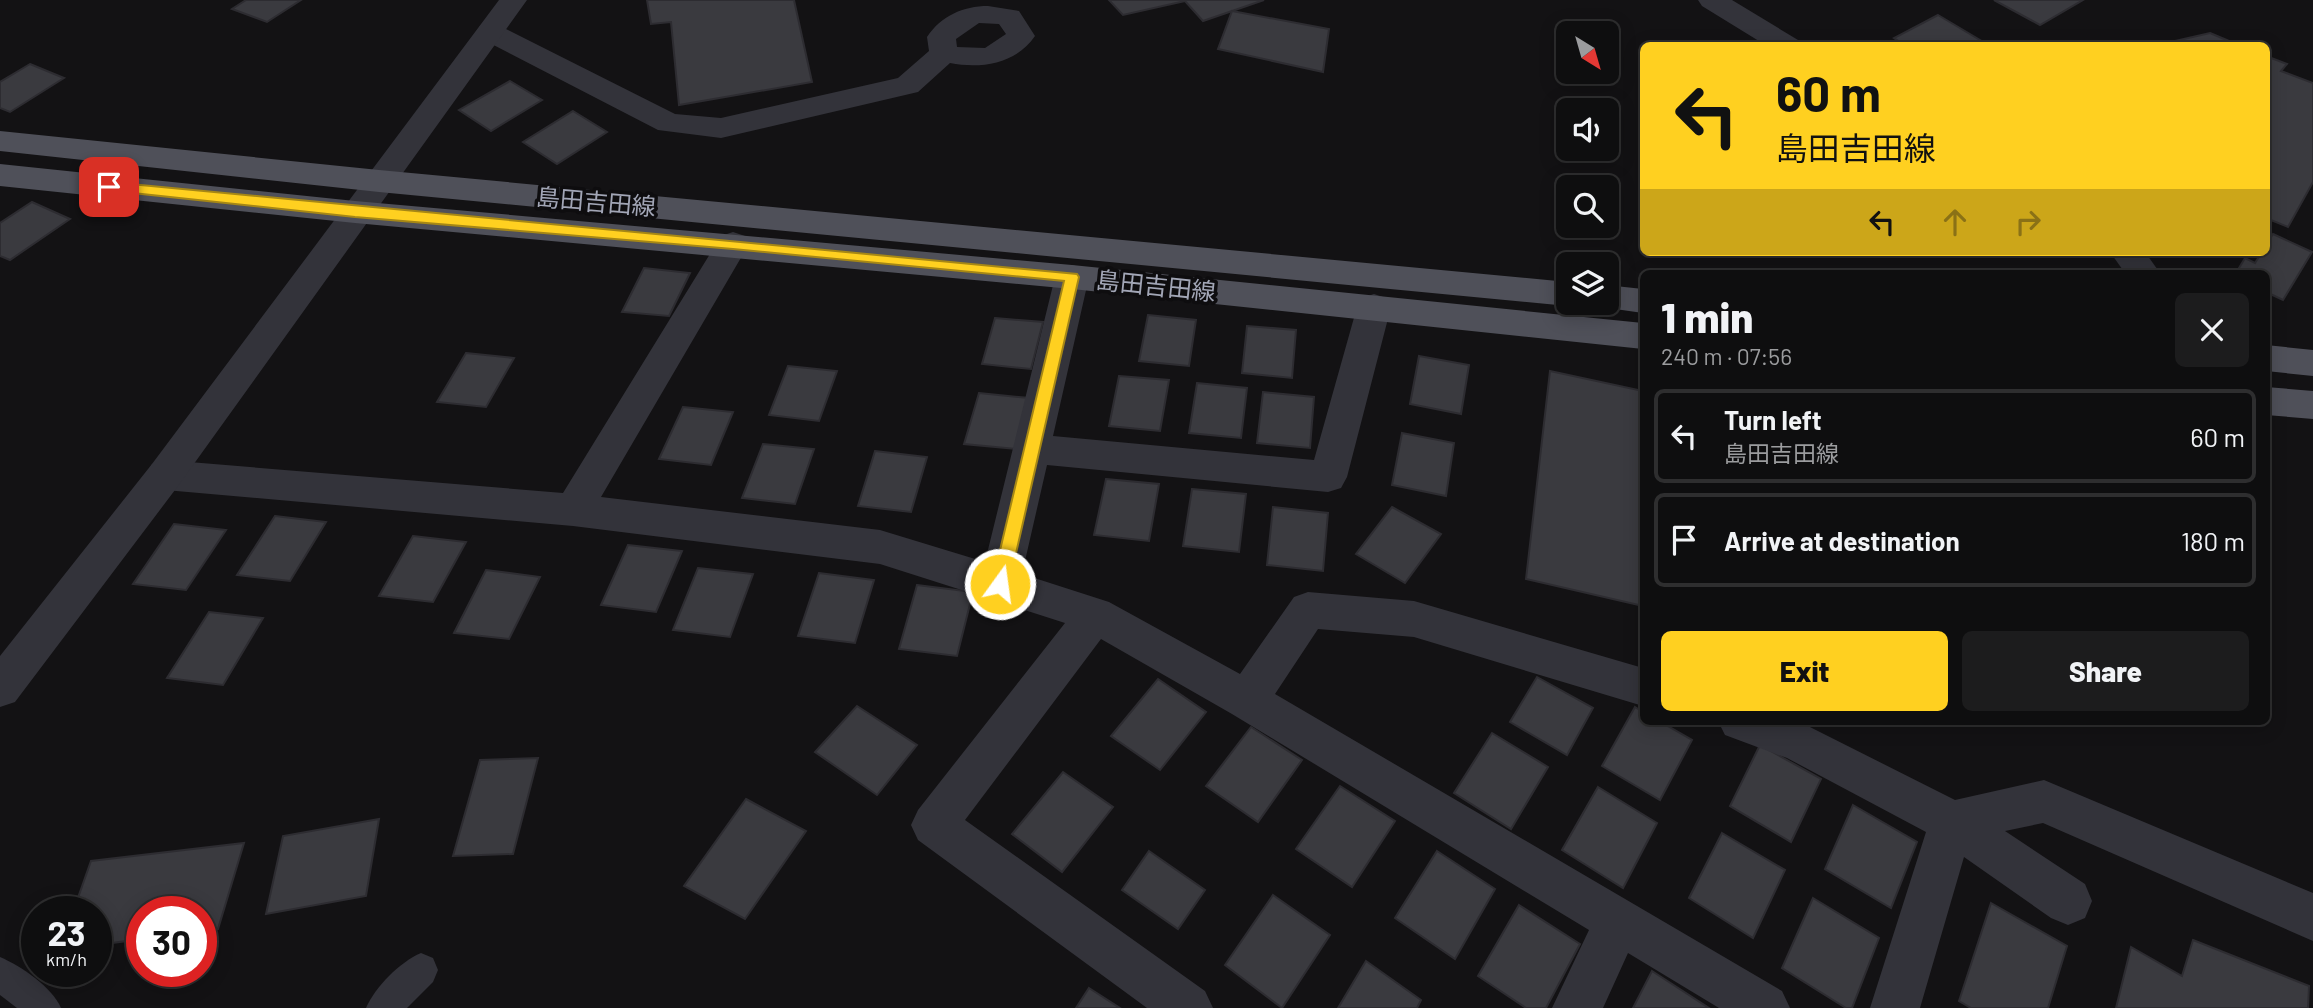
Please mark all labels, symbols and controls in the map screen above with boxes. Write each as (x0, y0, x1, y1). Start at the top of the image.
north arrow (1556, 21, 1619, 84)
map controls (1556, 21, 1619, 315)
text: 60 m (1776, 63, 1881, 122)
icon: left (1661, 70, 1752, 161)
button: sound (1556, 98, 1619, 161)
text: 島田吉田線 (1776, 128, 1936, 166)
pin (79, 157, 139, 217)
icon: arrive (90, 168, 128, 206)
button: search (1556, 175, 1619, 238)
street label: 島田吉田線 (535, 181, 657, 221)
icon: left (1863, 203, 1901, 241)
icon: ahead (1936, 203, 1974, 241)
icon: right (2009, 203, 2047, 241)
button: layers (1556, 252, 1619, 315)
street label: 島田吉田線 (1095, 264, 1217, 306)
text: 1 min (1661, 291, 1753, 341)
button: close (2175, 293, 2249, 367)
text: 240 m · 07:56 (1661, 342, 1792, 370)
text: Turn left (1724, 404, 1822, 435)
icon: left (1665, 417, 1703, 455)
text: 60 m (2190, 421, 2245, 452)
text: 島田吉田線 (1724, 439, 1839, 467)
icon: arrive (1665, 521, 1703, 559)
text: Arrive at destination (1724, 525, 1960, 556)
text: 180 m (2181, 525, 2245, 556)
position arrow (963, 547, 1037, 621)
button: Exit (1661, 631, 1948, 711)
button: Share (1962, 631, 2249, 711)
speed limit sign: 30 (126, 896, 217, 987)
text: 23 (47, 911, 86, 953)
text: km/h (46, 948, 87, 970)

